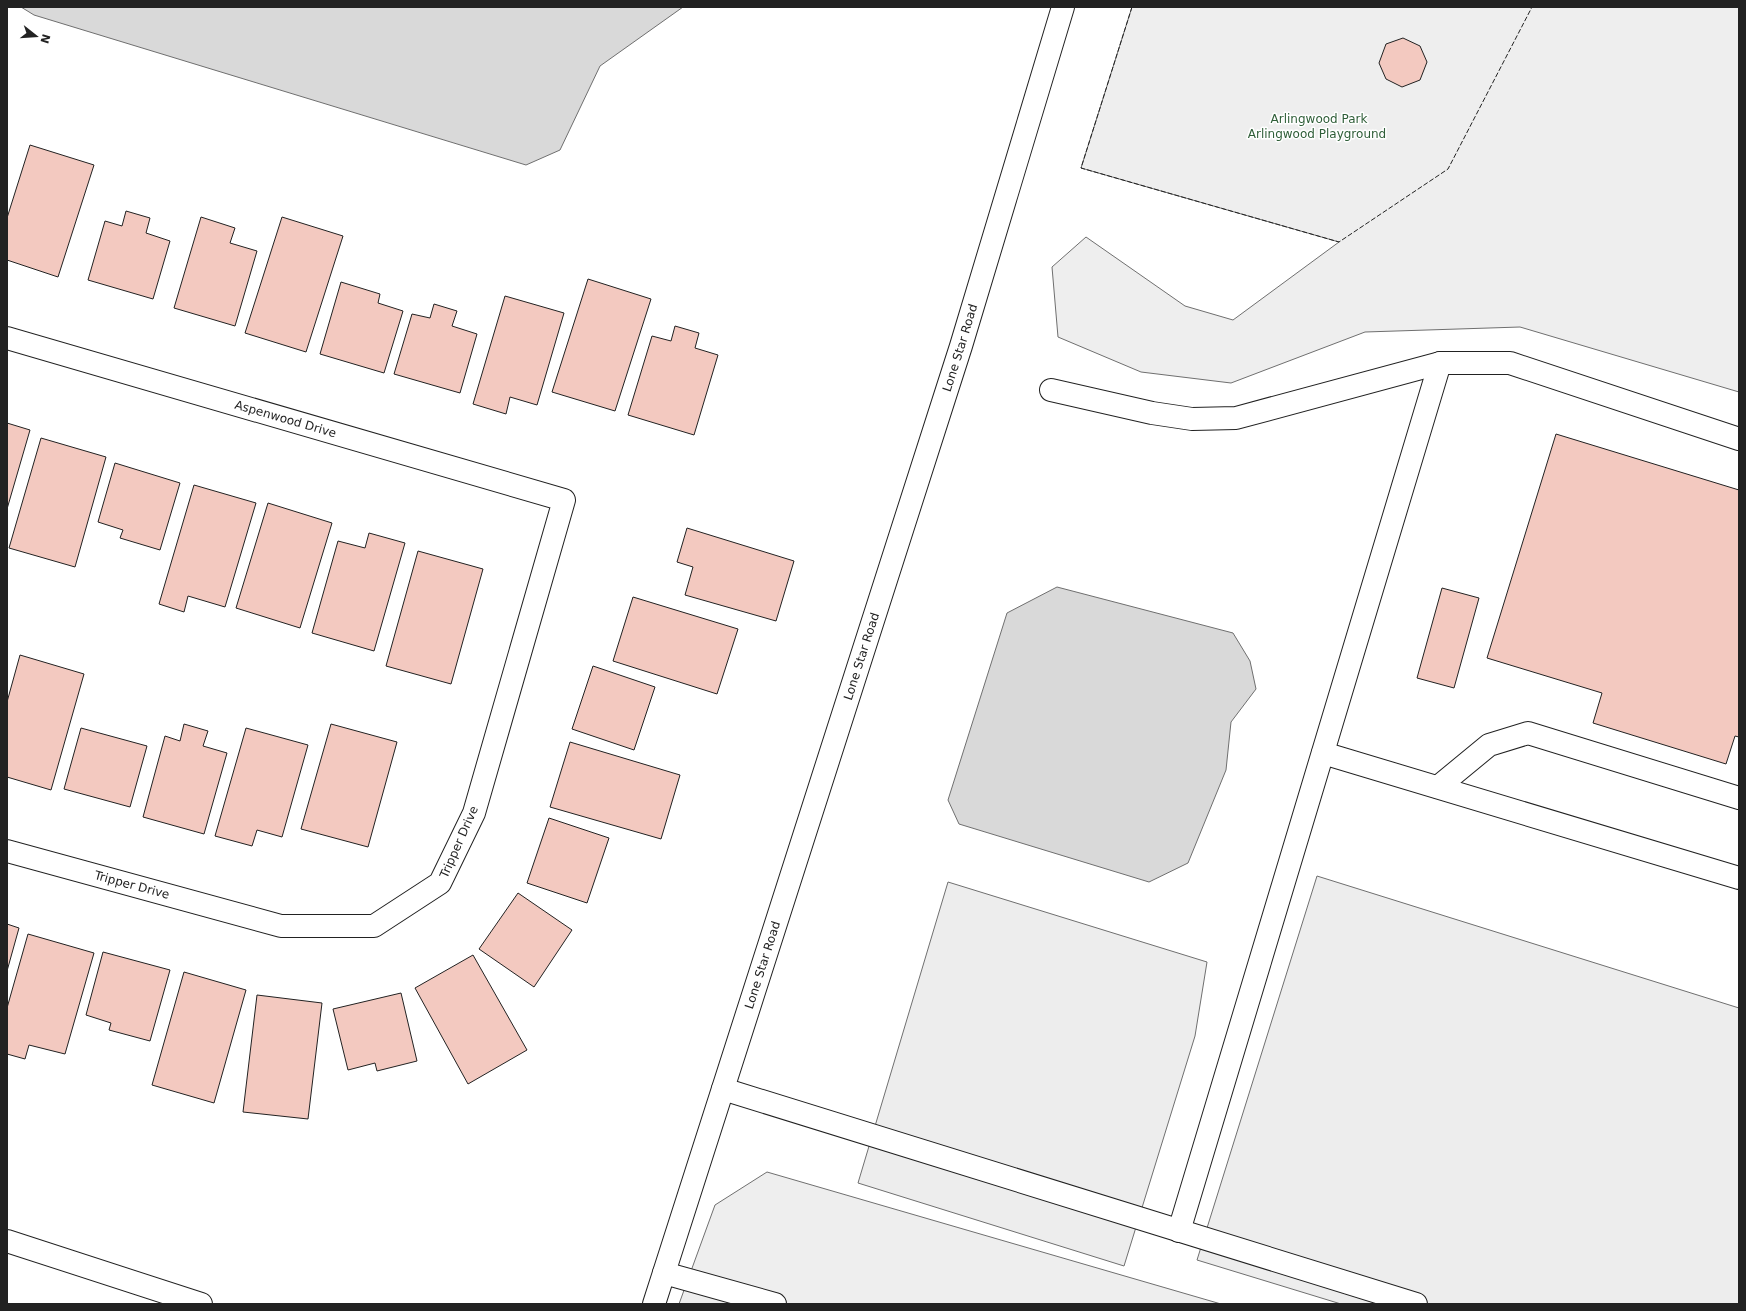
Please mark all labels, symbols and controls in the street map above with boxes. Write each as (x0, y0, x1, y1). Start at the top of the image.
north arrow (16, 16, 56, 56)
text: N (38, 32, 53, 45)
park label: Arlingwood Park (1271, 112, 1367, 126)
park label: Arlingwood Playground (1248, 127, 1386, 141)
street label: Lone Star Road (940, 302, 980, 393)
street label: Aspenwood Drive (233, 398, 338, 440)
street label: Lone Star Road (841, 611, 882, 702)
street label: Tripper Drive (436, 804, 481, 881)
street label: Tripper Drive (92, 868, 171, 902)
street label: Lone Star Road (742, 919, 783, 1011)

